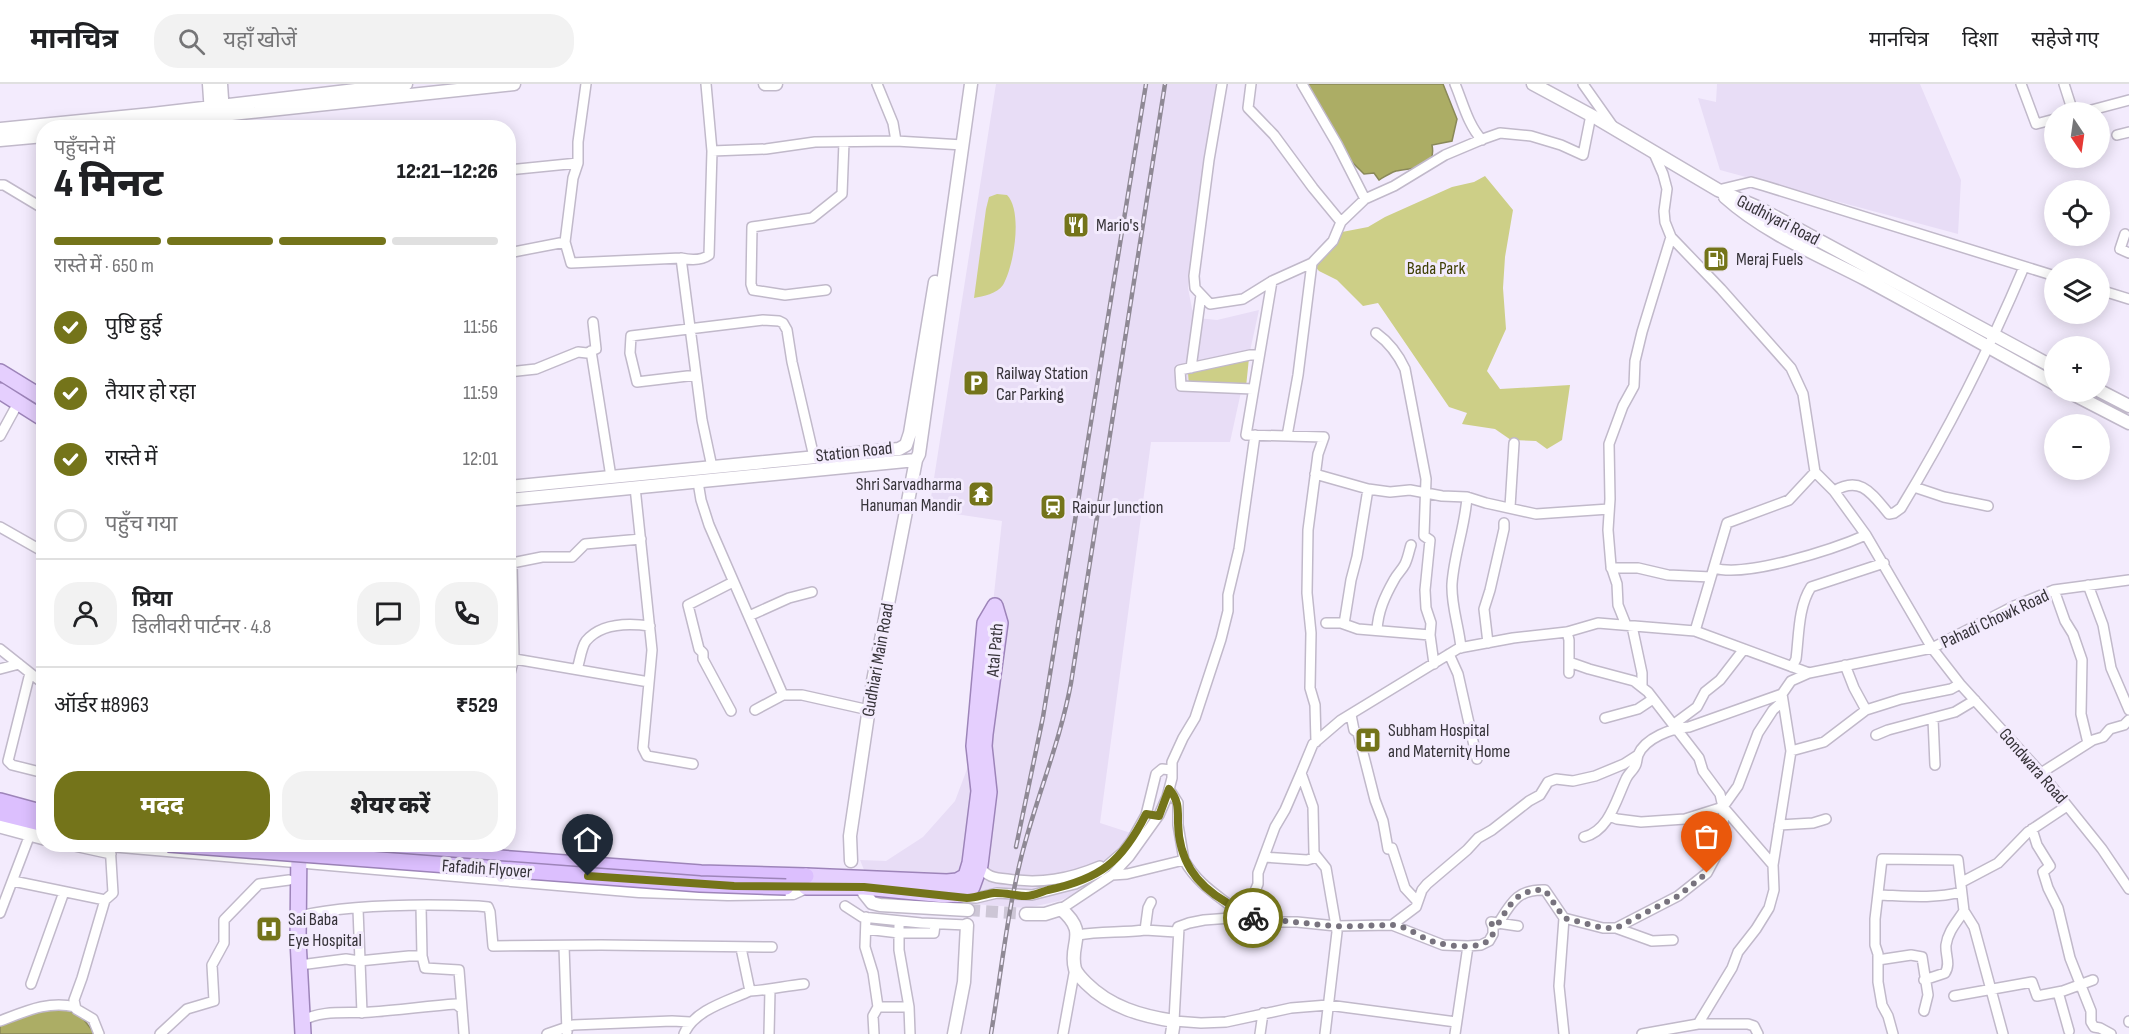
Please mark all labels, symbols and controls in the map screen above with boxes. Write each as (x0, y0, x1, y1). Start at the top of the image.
search box (154, 14, 574, 68)
text: मानचित्र (30, 23, 118, 56)
icon: search (175, 25, 208, 58)
text: यहाँ खोजें (223, 27, 297, 54)
text: मानचित्र (1869, 27, 1929, 52)
text: दिशा (1962, 27, 1998, 52)
text: सहेजे गए (2031, 27, 2099, 52)
north arrow (2044, 102, 2110, 168)
map controls (2044, 102, 2110, 480)
text: पहुँचने में (54, 136, 115, 160)
text: 12:21–12:26 (397, 158, 498, 185)
text: 4 मिनट (54, 161, 163, 208)
button: locate (2044, 180, 2110, 246)
street label: Gudhiyari Road (1733, 190, 1823, 250)
restaurant icon: Mario's (1061, 210, 1091, 240)
place label: Mario's (1096, 215, 1139, 236)
fuel station icon: Meraj Fuels (1701, 244, 1731, 274)
place label: Meraj Fuels (1736, 249, 1803, 270)
text: रास्ते में · 650 m (54, 254, 154, 278)
park label: Bada Park (1407, 258, 1465, 279)
button: layers (2044, 258, 2110, 324)
icon: check (54, 311, 87, 344)
text: पुष्टि हुई (105, 313, 162, 340)
text: 11:56 (463, 315, 498, 339)
button: + (2044, 336, 2110, 402)
place label: Railway Station Car Parking (996, 363, 1088, 405)
parking icon: Railway Station Car Parking (961, 368, 991, 398)
icon: check (54, 377, 87, 410)
text: तैयार हो रहा (105, 379, 196, 406)
text: 11:59 (463, 381, 498, 405)
button: − (2044, 414, 2110, 480)
street label: Station Road (815, 438, 893, 466)
icon: check (54, 443, 87, 476)
text: रास्ते में (105, 445, 157, 472)
text: 12:01 (463, 447, 498, 471)
place label: Shri Sarvadharma Hanuman Mandir (856, 474, 962, 516)
temple icon: Shri Sarvadharma Hanuman Mandir (966, 479, 996, 509)
station icon: Raipur Junction (1038, 492, 1068, 522)
place label: Raipur Junction (1072, 497, 1163, 518)
text: पहुँच गया (105, 511, 178, 538)
button: person (54, 582, 117, 645)
button: chat (357, 582, 420, 645)
button: phone (435, 582, 498, 645)
street label: Pahadi Chowk Road (1938, 585, 2052, 653)
text: प्रिया (132, 586, 172, 613)
street label: Gudhiari Main Road (858, 602, 898, 718)
text: डिलीवरी पार्टनर · 4.8 (132, 615, 271, 639)
street label: Atal Path (982, 622, 1008, 679)
text: ऑर्डर #8963 (54, 692, 149, 719)
text: ₹529 (456, 692, 498, 719)
place label: Subham Hospital and Maternity Home (1388, 720, 1510, 762)
street label: Gondwara Road (1995, 724, 2071, 808)
hospital icon: Subham Hospital and Maternity Home (1353, 725, 1383, 755)
button: मदद (54, 771, 270, 840)
button: शेयर करें (282, 771, 498, 840)
pin (1681, 811, 1732, 873)
pin (562, 814, 613, 876)
icon: bag (1690, 820, 1723, 853)
icon: home (571, 823, 604, 856)
street label: Fafadih Flyover (441, 855, 533, 883)
courier (1223, 888, 1283, 948)
icon: bike (1237, 902, 1270, 935)
place label: Sai Baba Eye Hospital (288, 909, 362, 951)
hospital icon: Sai Baba Eye Hospital (254, 914, 284, 944)

